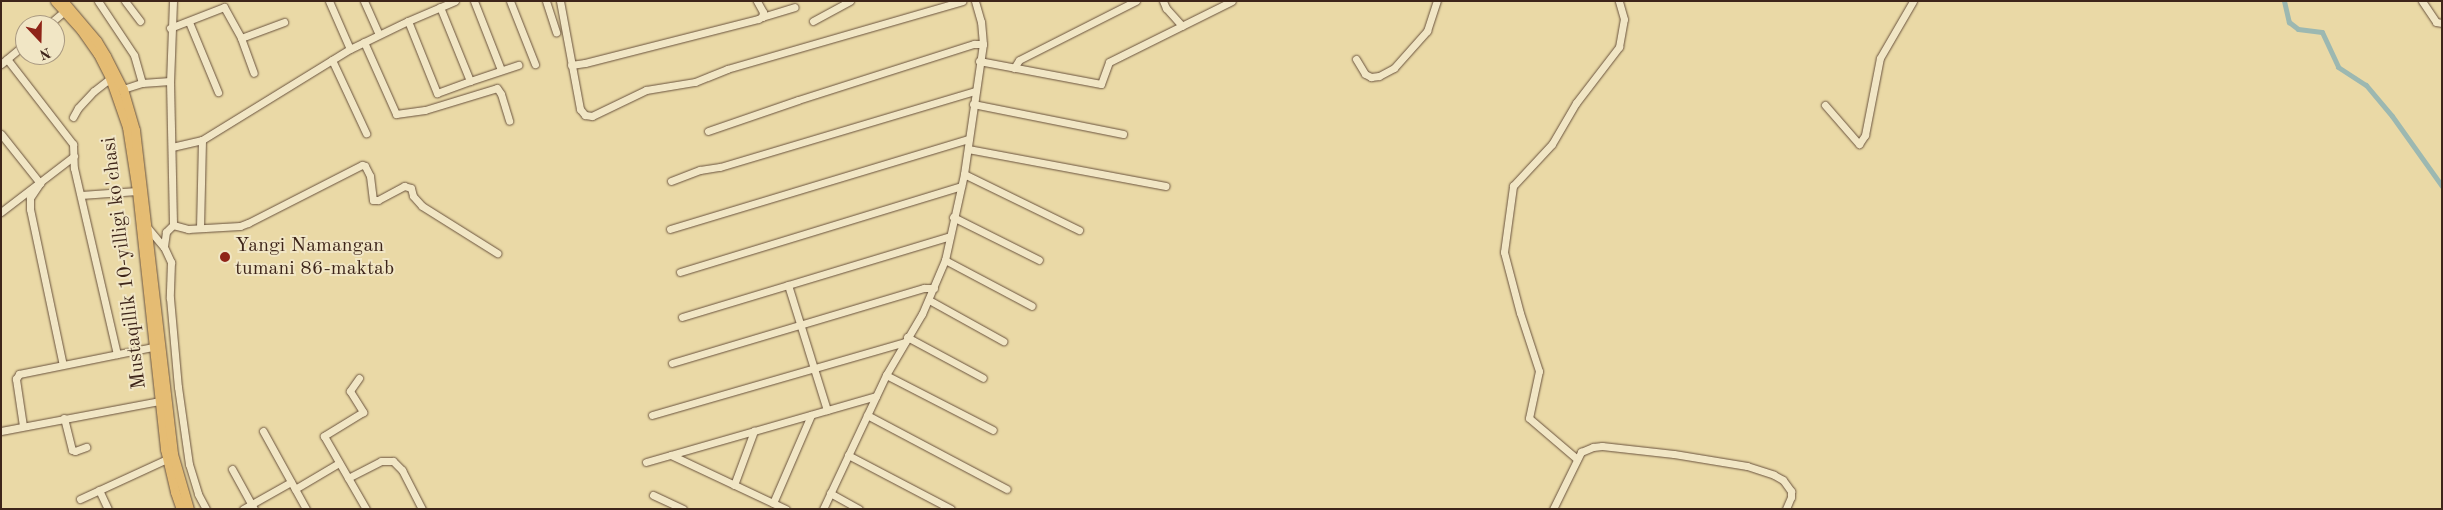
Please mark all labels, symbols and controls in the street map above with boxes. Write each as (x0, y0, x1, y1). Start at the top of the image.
north arrow (15, 15, 65, 65)
text: N (38, 45, 53, 62)
street label: Mustaqillik 10-yilligi ko'chasi (98, 136, 152, 390)
place label: Yangi Namangan tumani 86-maktab (235, 234, 394, 281)
marker: Yangi Namangan tumani 86-maktab (219, 251, 231, 263)

